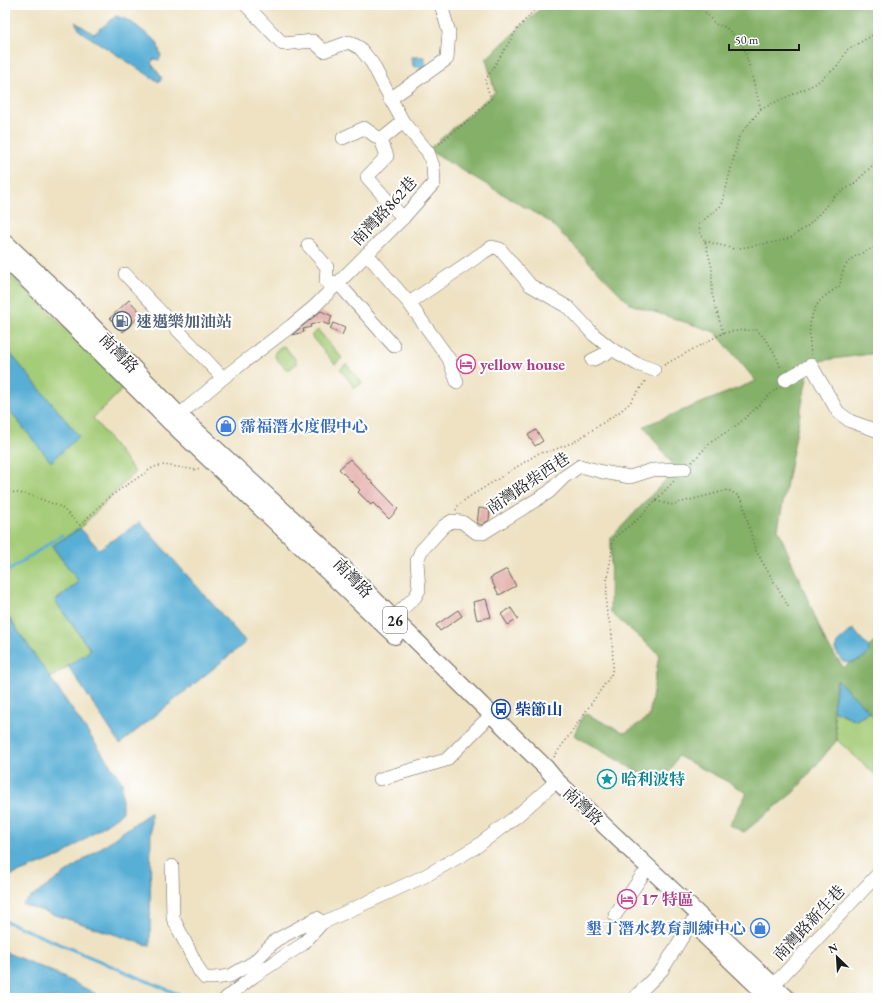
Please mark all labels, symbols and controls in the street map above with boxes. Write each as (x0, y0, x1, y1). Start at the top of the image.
scale bar (729, 26, 799, 52)
text: 50 m (735, 32, 759, 48)
street label: 南灣路862巷 (347, 172, 421, 250)
fuel station icon: 速邁樂加油站 (111, 310, 133, 332)
place label: 速邁樂加油站 (136, 311, 232, 332)
street label: 南灣路 (95, 328, 143, 378)
hotel icon: yellow house (455, 353, 477, 375)
place label: yellow house (480, 354, 565, 375)
shop icon: 霈福潛水度假中心 (215, 415, 237, 437)
place label: 霈福潛水度假中心 (240, 416, 368, 437)
street label: 南灣路柴西巷 (482, 447, 574, 519)
street label: 南灣路 (329, 553, 377, 603)
road number: 26 (383, 607, 407, 633)
bus stop icon: 柴節山 (490, 698, 512, 720)
place label: 柴節山 (515, 699, 563, 720)
place icon: 哈利波特 (596, 768, 618, 790)
place label: 哈利波特 (621, 769, 685, 790)
street label: 南灣路 (558, 782, 608, 830)
street label: 南灣路新生巷 (769, 881, 849, 965)
hotel icon: 17 特區 (616, 888, 638, 910)
place label: 17 特區 (641, 889, 694, 910)
shop icon: 墾丁潛水教育訓練中心 (749, 917, 771, 939)
place label: 墾丁潛水教育訓練中心 (586, 918, 746, 939)
north arrow (817, 937, 857, 977)
text: N (826, 940, 840, 956)

